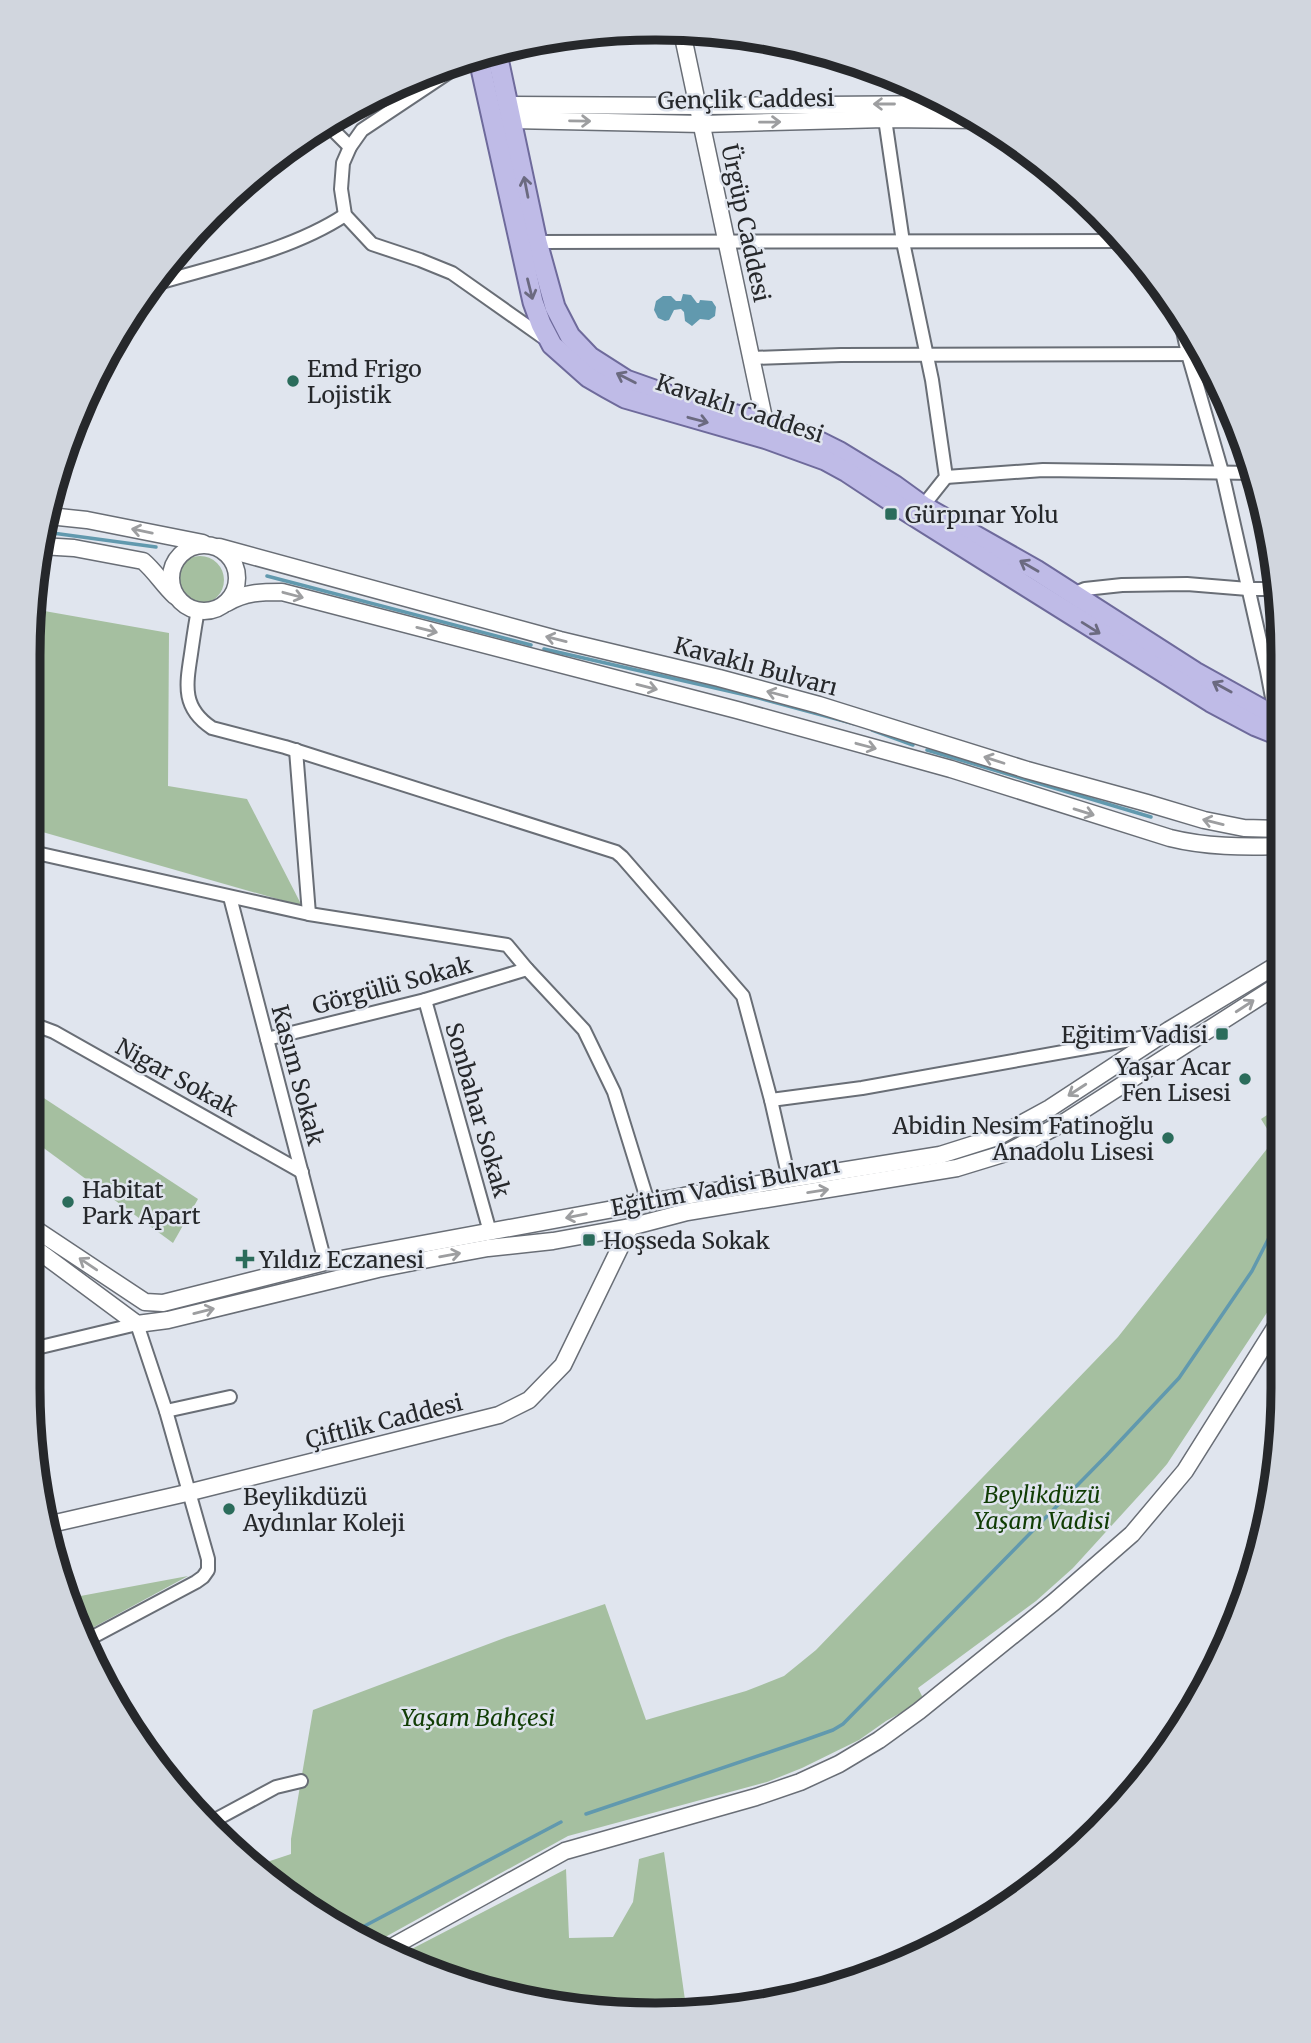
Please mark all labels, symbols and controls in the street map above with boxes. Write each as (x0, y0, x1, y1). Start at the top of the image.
street label: Gençlik Caddesi (657, 83, 835, 115)
one-way arrow (873, 98, 896, 111)
one-way arrow (569, 115, 592, 128)
one-way arrow (759, 115, 782, 129)
street label: Ürgüp Caddesi (715, 141, 777, 305)
one-way arrow (518, 176, 532, 199)
one-way arrow (524, 277, 537, 300)
place label: Emd Frigo Lojistik (307, 354, 422, 409)
street label: Kavaklı Caddesi (652, 367, 828, 449)
one-way arrow (616, 371, 637, 385)
marker: Emd Frigo Lojistik (285, 373, 301, 389)
one-way arrow (687, 414, 709, 427)
place label: Gürpınar Yolu (905, 500, 1059, 529)
marker: Gürpınar Yolu (883, 506, 899, 522)
one-way arrow (131, 524, 154, 538)
one-way arrow (1019, 559, 1039, 573)
one-way arrow (282, 590, 304, 603)
one-way arrow (1081, 622, 1101, 636)
one-way arrow (415, 624, 437, 637)
street label: Kavaklı Bulvarı (671, 630, 841, 702)
one-way arrow (545, 632, 568, 645)
one-way arrow (1212, 680, 1232, 694)
one-way arrow (635, 681, 658, 694)
one-way arrow (766, 687, 788, 700)
one-way arrow (855, 741, 877, 754)
one-way arrow (984, 752, 1006, 765)
one-way arrow (1073, 807, 1095, 820)
one-way arrow (1202, 815, 1225, 828)
street label: Görgülü Sokak (309, 950, 475, 1020)
one-way arrow (1235, 999, 1254, 1014)
street label: Kasım Sokak (265, 1002, 331, 1149)
street label: Sonbahar Sokak (439, 1019, 517, 1201)
place label: Eğitim Vadisi (1061, 1020, 1208, 1049)
marker: Eğitim Vadisi (1214, 1026, 1230, 1042)
street label: Nigar Sokak (111, 1032, 244, 1123)
place label: Yaşar Acar Fen Lisesi (1114, 1052, 1231, 1107)
marker: Yaşar Acar Fen Lisesi (1237, 1071, 1253, 1087)
one-way arrow (1068, 1084, 1088, 1098)
place label: Abidin Nesim Fatinoğlu Anadolu Lisesi (892, 1111, 1154, 1166)
marker: Abidin Nesim Fatinoğlu Anadolu Lisesi (1160, 1130, 1176, 1146)
street label: Eğitim Vadisi Bulvarı (608, 1150, 842, 1222)
place label: Habitat Park Apart (82, 1175, 201, 1230)
one-way arrow (806, 1184, 829, 1197)
marker: Habitat Park Apart (60, 1194, 76, 1210)
one-way arrow (565, 1209, 588, 1223)
place label: Hoşseda Sokak (603, 1226, 770, 1255)
marker: Hoşseda Sokak (581, 1232, 597, 1248)
place label: Yıldız Eczanesi (258, 1245, 424, 1274)
one-way arrow (438, 1248, 460, 1261)
marker: Yıldız Eczanesi (237, 1251, 253, 1267)
one-way arrow (79, 1257, 98, 1272)
one-way arrow (192, 1304, 215, 1317)
street label: Çiftlik Caddesi (302, 1387, 466, 1455)
park label: Beylikdüzü Yaşam Vadisi (974, 1480, 1110, 1535)
place label: Beylikdüzü Aydınlar Koleji (242, 1482, 405, 1537)
marker: Beylikdüzü Aydınlar Koleji (221, 1501, 237, 1517)
park label: Yaşam Bahçesi (401, 1703, 555, 1732)

